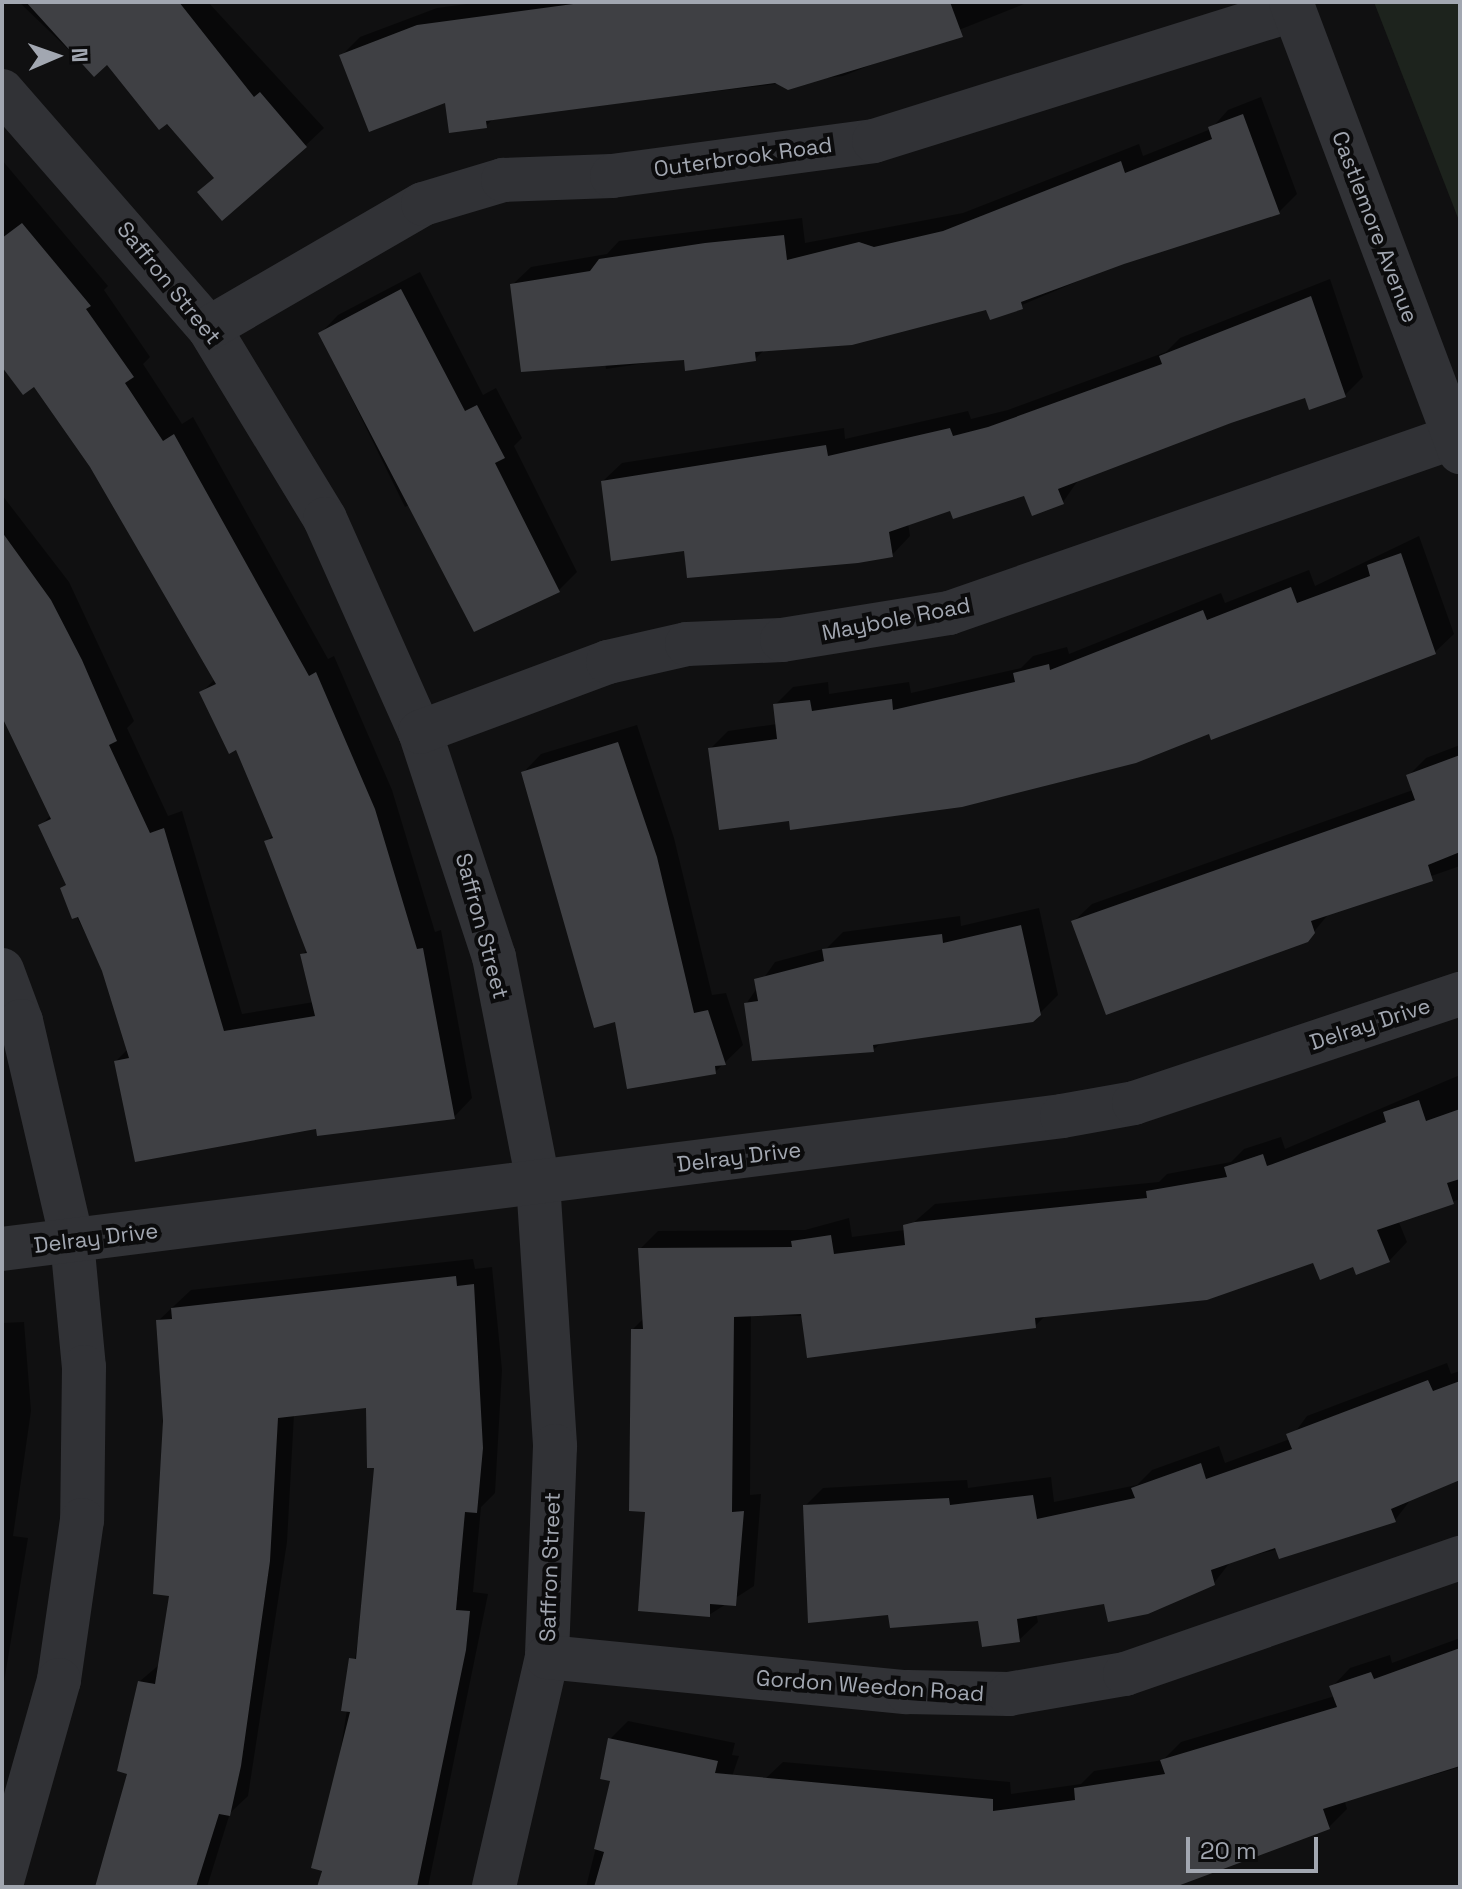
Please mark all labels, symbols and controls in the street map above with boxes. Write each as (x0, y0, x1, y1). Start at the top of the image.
north arrow (16, 16, 96, 96)
text: N (66, 47, 94, 63)
street label: Castlemore Avenue (1326, 127, 1424, 327)
street label: Outerbrook Road (652, 131, 834, 183)
street label: Saffron Street (112, 216, 226, 350)
street label: Maybole Road (820, 592, 972, 646)
street label: Saffron Street (450, 850, 514, 1002)
street label: Delray Drive (1306, 992, 1434, 1056)
street label: Delray Drive (675, 1136, 803, 1178)
street label: Delray Drive (32, 1217, 160, 1259)
street label: Saffron Street (534, 1492, 566, 1642)
street label: Gordon Weedon Road (755, 1665, 985, 1707)
scale bar (1190, 1821, 1322, 1871)
text: 20 m (1200, 1835, 1257, 1866)

